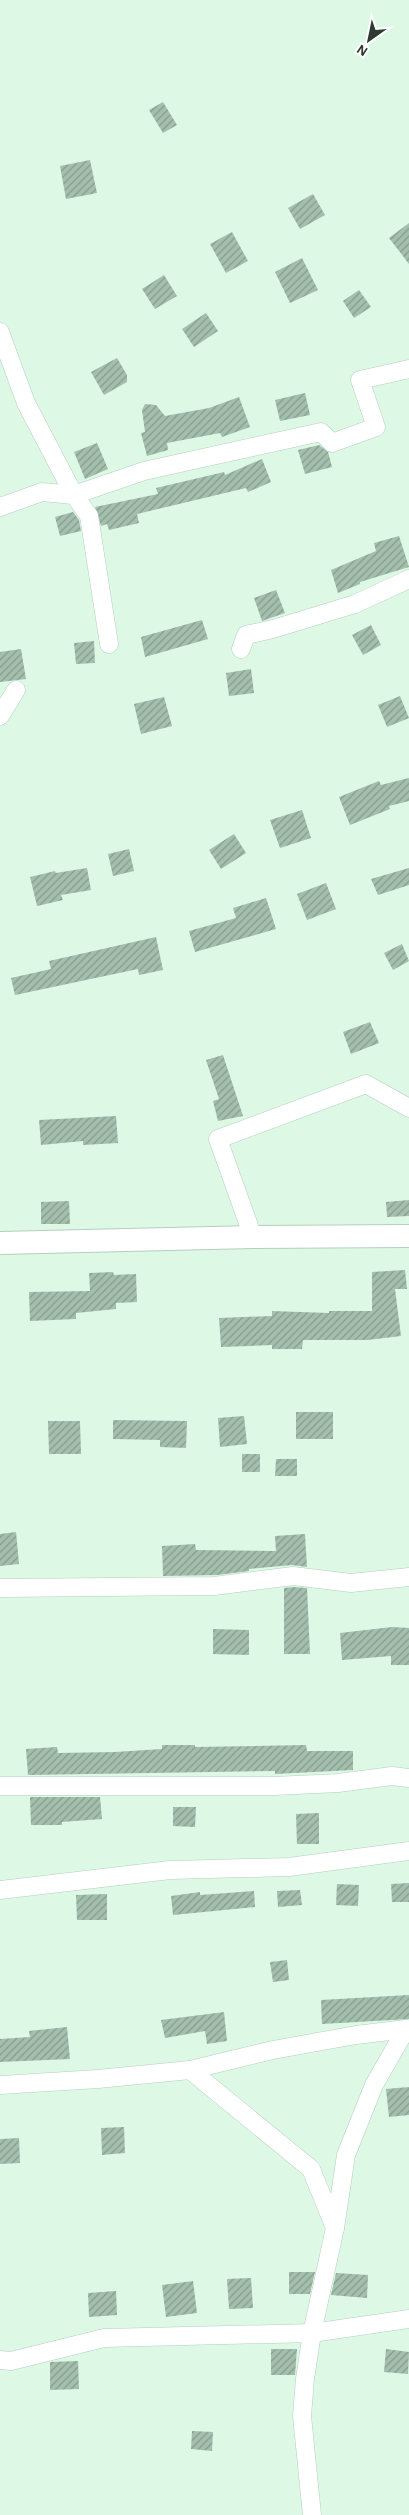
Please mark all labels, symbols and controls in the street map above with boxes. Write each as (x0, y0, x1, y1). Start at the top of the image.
north arrow (344, 15, 394, 65)
text: N (355, 42, 370, 59)

